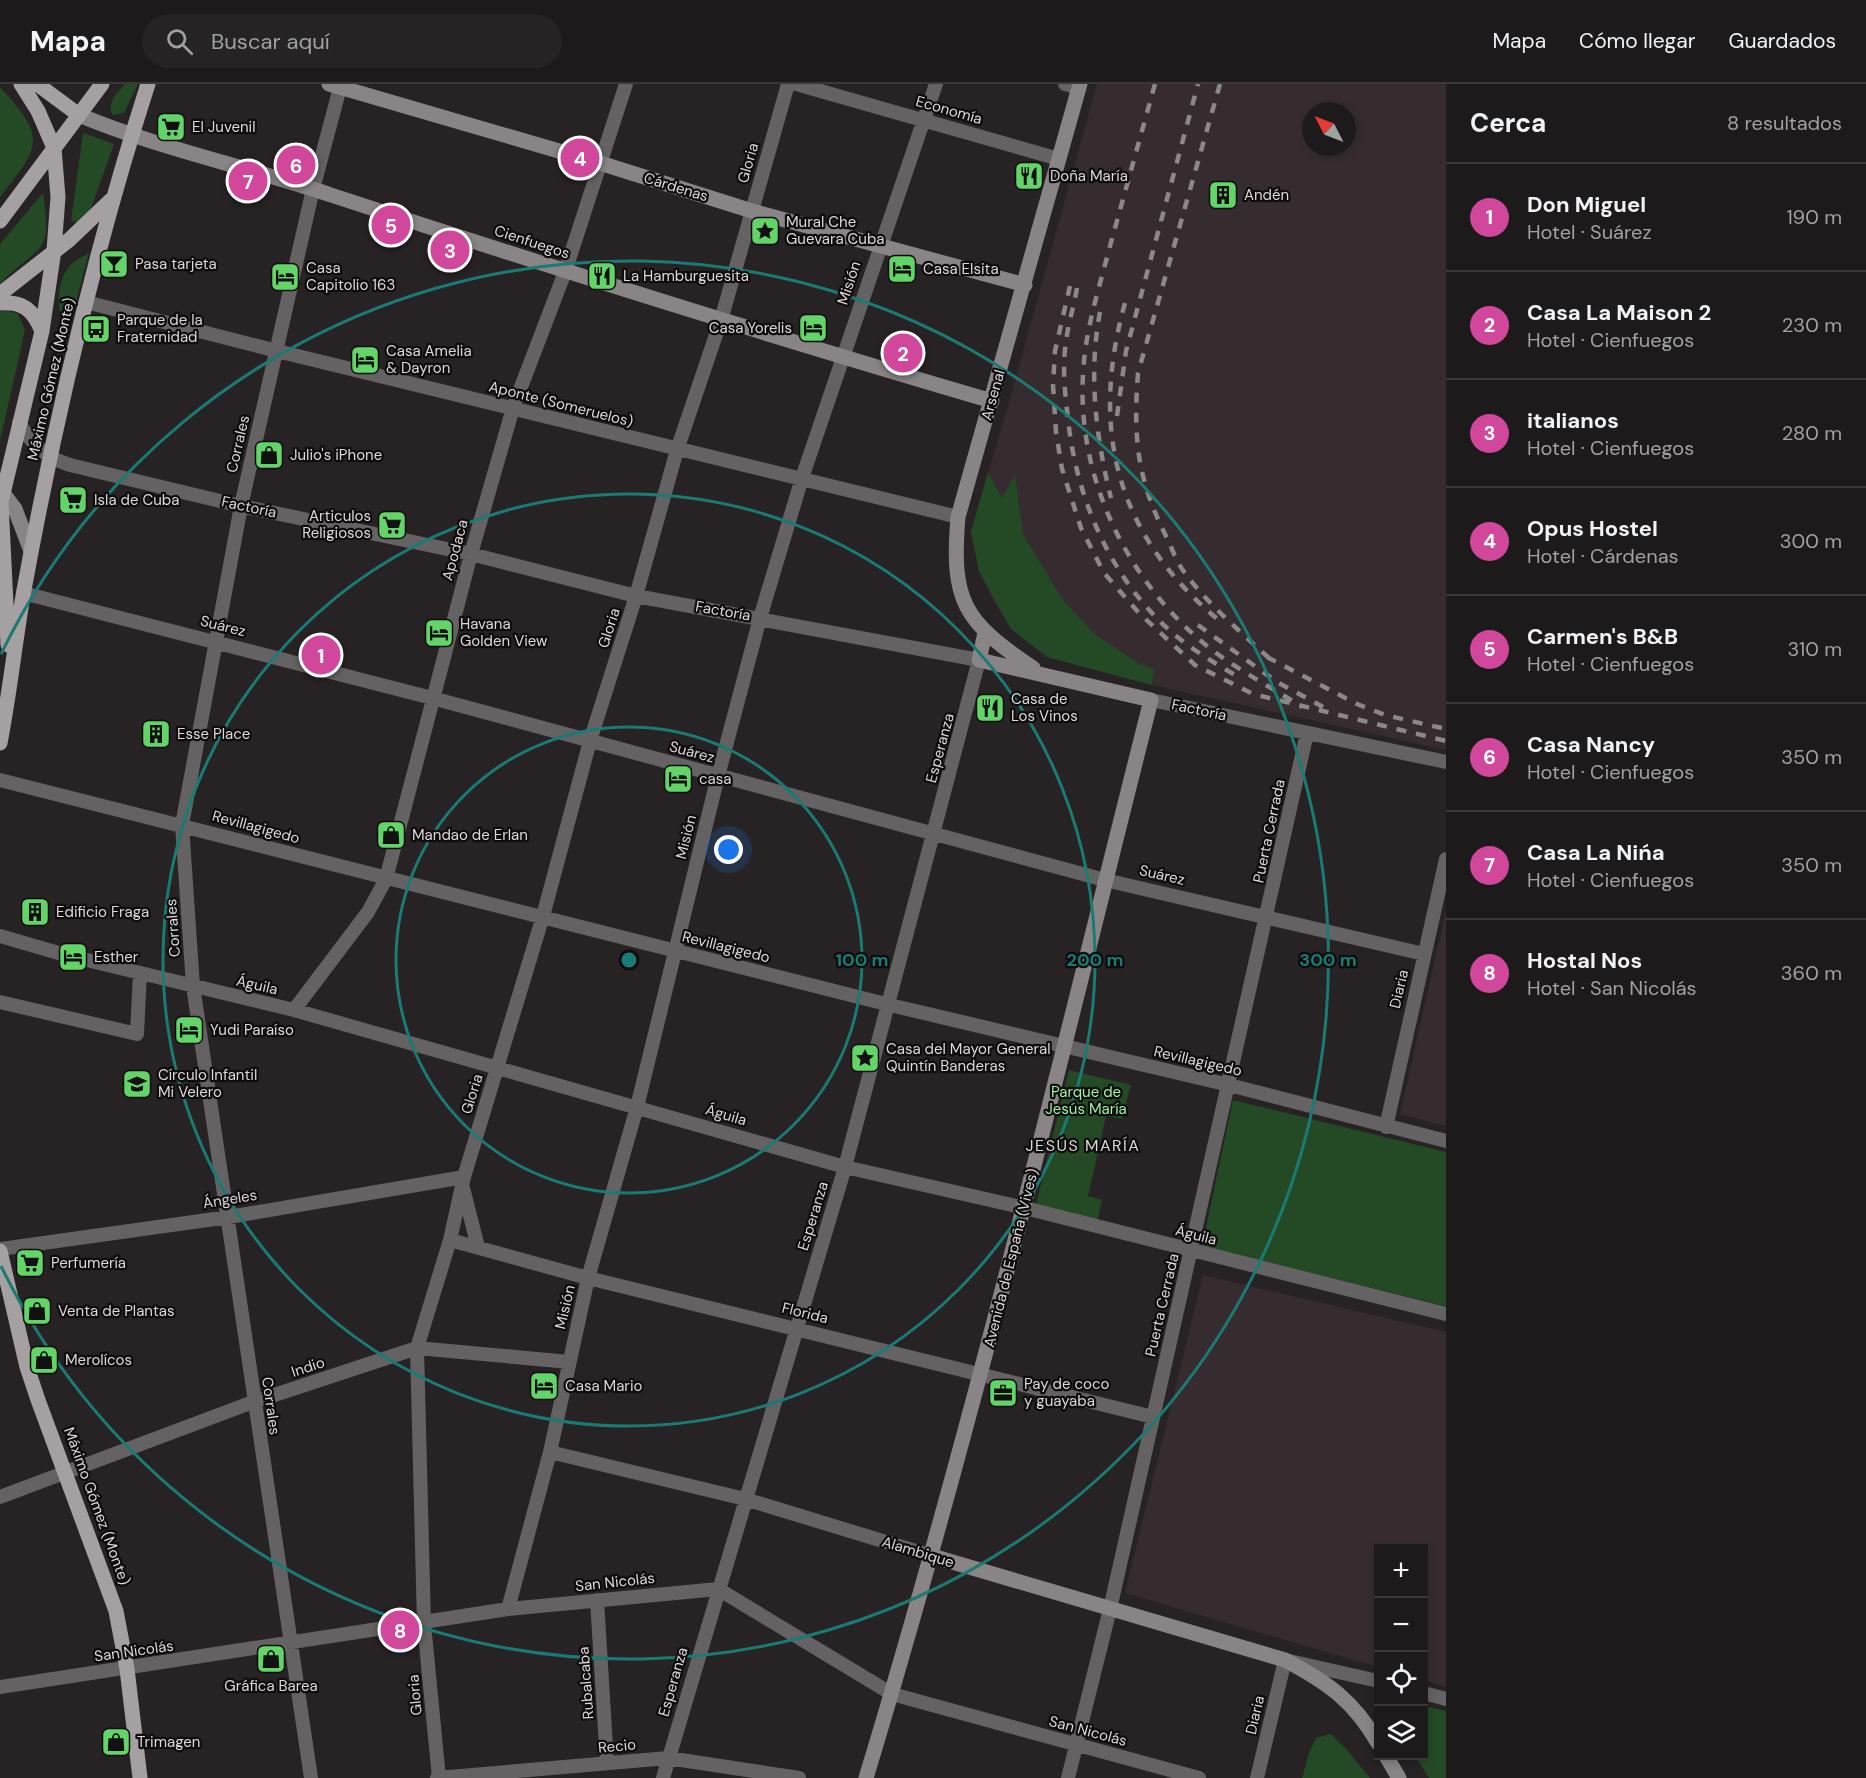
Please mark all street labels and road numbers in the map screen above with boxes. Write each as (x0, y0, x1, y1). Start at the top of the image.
street label: Economía (913, 91, 985, 129)
street label: Gloria (733, 141, 763, 185)
street label: Cárdenas (641, 168, 711, 206)
street label: Cienfuegos (492, 220, 572, 264)
street label: Misión (833, 259, 865, 307)
street label: Máximo Gómez (Monte) (23, 296, 79, 462)
street label: Arsenal (976, 367, 1010, 423)
street label: Aponte (Someruelos) (487, 376, 635, 432)
street label: Corrales (222, 413, 254, 475)
street label: Factoría (220, 491, 278, 523)
street label: Apodaca (437, 517, 473, 583)
street label: Factoría (694, 596, 752, 626)
street label: Gloria (593, 605, 625, 651)
street label: Suárez (198, 611, 248, 641)
street label: Factoría (1170, 694, 1228, 726)
street label: Esperanza (921, 711, 959, 785)
street label: Suárez (667, 736, 717, 768)
street label: Puerta Cerrada (1248, 777, 1290, 885)
street label: Revillagigedo (210, 806, 302, 848)
street label: Misión (671, 813, 701, 861)
street label: Suárez (1137, 860, 1187, 890)
street label: Corrales (161, 898, 185, 958)
street label: Revillagigedo (680, 926, 772, 968)
street label: Diaria (1385, 968, 1413, 1010)
street label: Águila (234, 971, 280, 999)
street label: Revillagigedo (1152, 1041, 1244, 1081)
street label: Gloria (456, 1072, 488, 1116)
street label: Águila (703, 1100, 749, 1130)
street label: Avenida de España (Vives) (979, 1167, 1043, 1349)
street label: Esperanza (793, 1179, 833, 1253)
street label: Ángeles (201, 1185, 259, 1213)
street label: Águila (1173, 1220, 1219, 1250)
street label: Puerta Cerrada (1140, 1251, 1184, 1359)
street label: Misión (550, 1283, 580, 1331)
street label: Florida (780, 1298, 830, 1328)
street label: Indio (289, 1352, 327, 1382)
street label: Corrales (257, 1376, 285, 1436)
street label: Máximo Gómez (Monte) (59, 1424, 135, 1588)
street label: Alambique (880, 1532, 956, 1572)
street label: San Nicolás (574, 1568, 656, 1596)
street label: San Nicolás (93, 1636, 175, 1666)
street label: Esperanza (654, 1645, 692, 1719)
street label: Rubalcaba (573, 1646, 599, 1720)
street label: Gloria (403, 1674, 427, 1716)
street label: Diaria (1241, 1694, 1269, 1736)
street label: San Nicolás (1047, 1711, 1129, 1751)
street label: Recio (597, 1734, 637, 1758)

